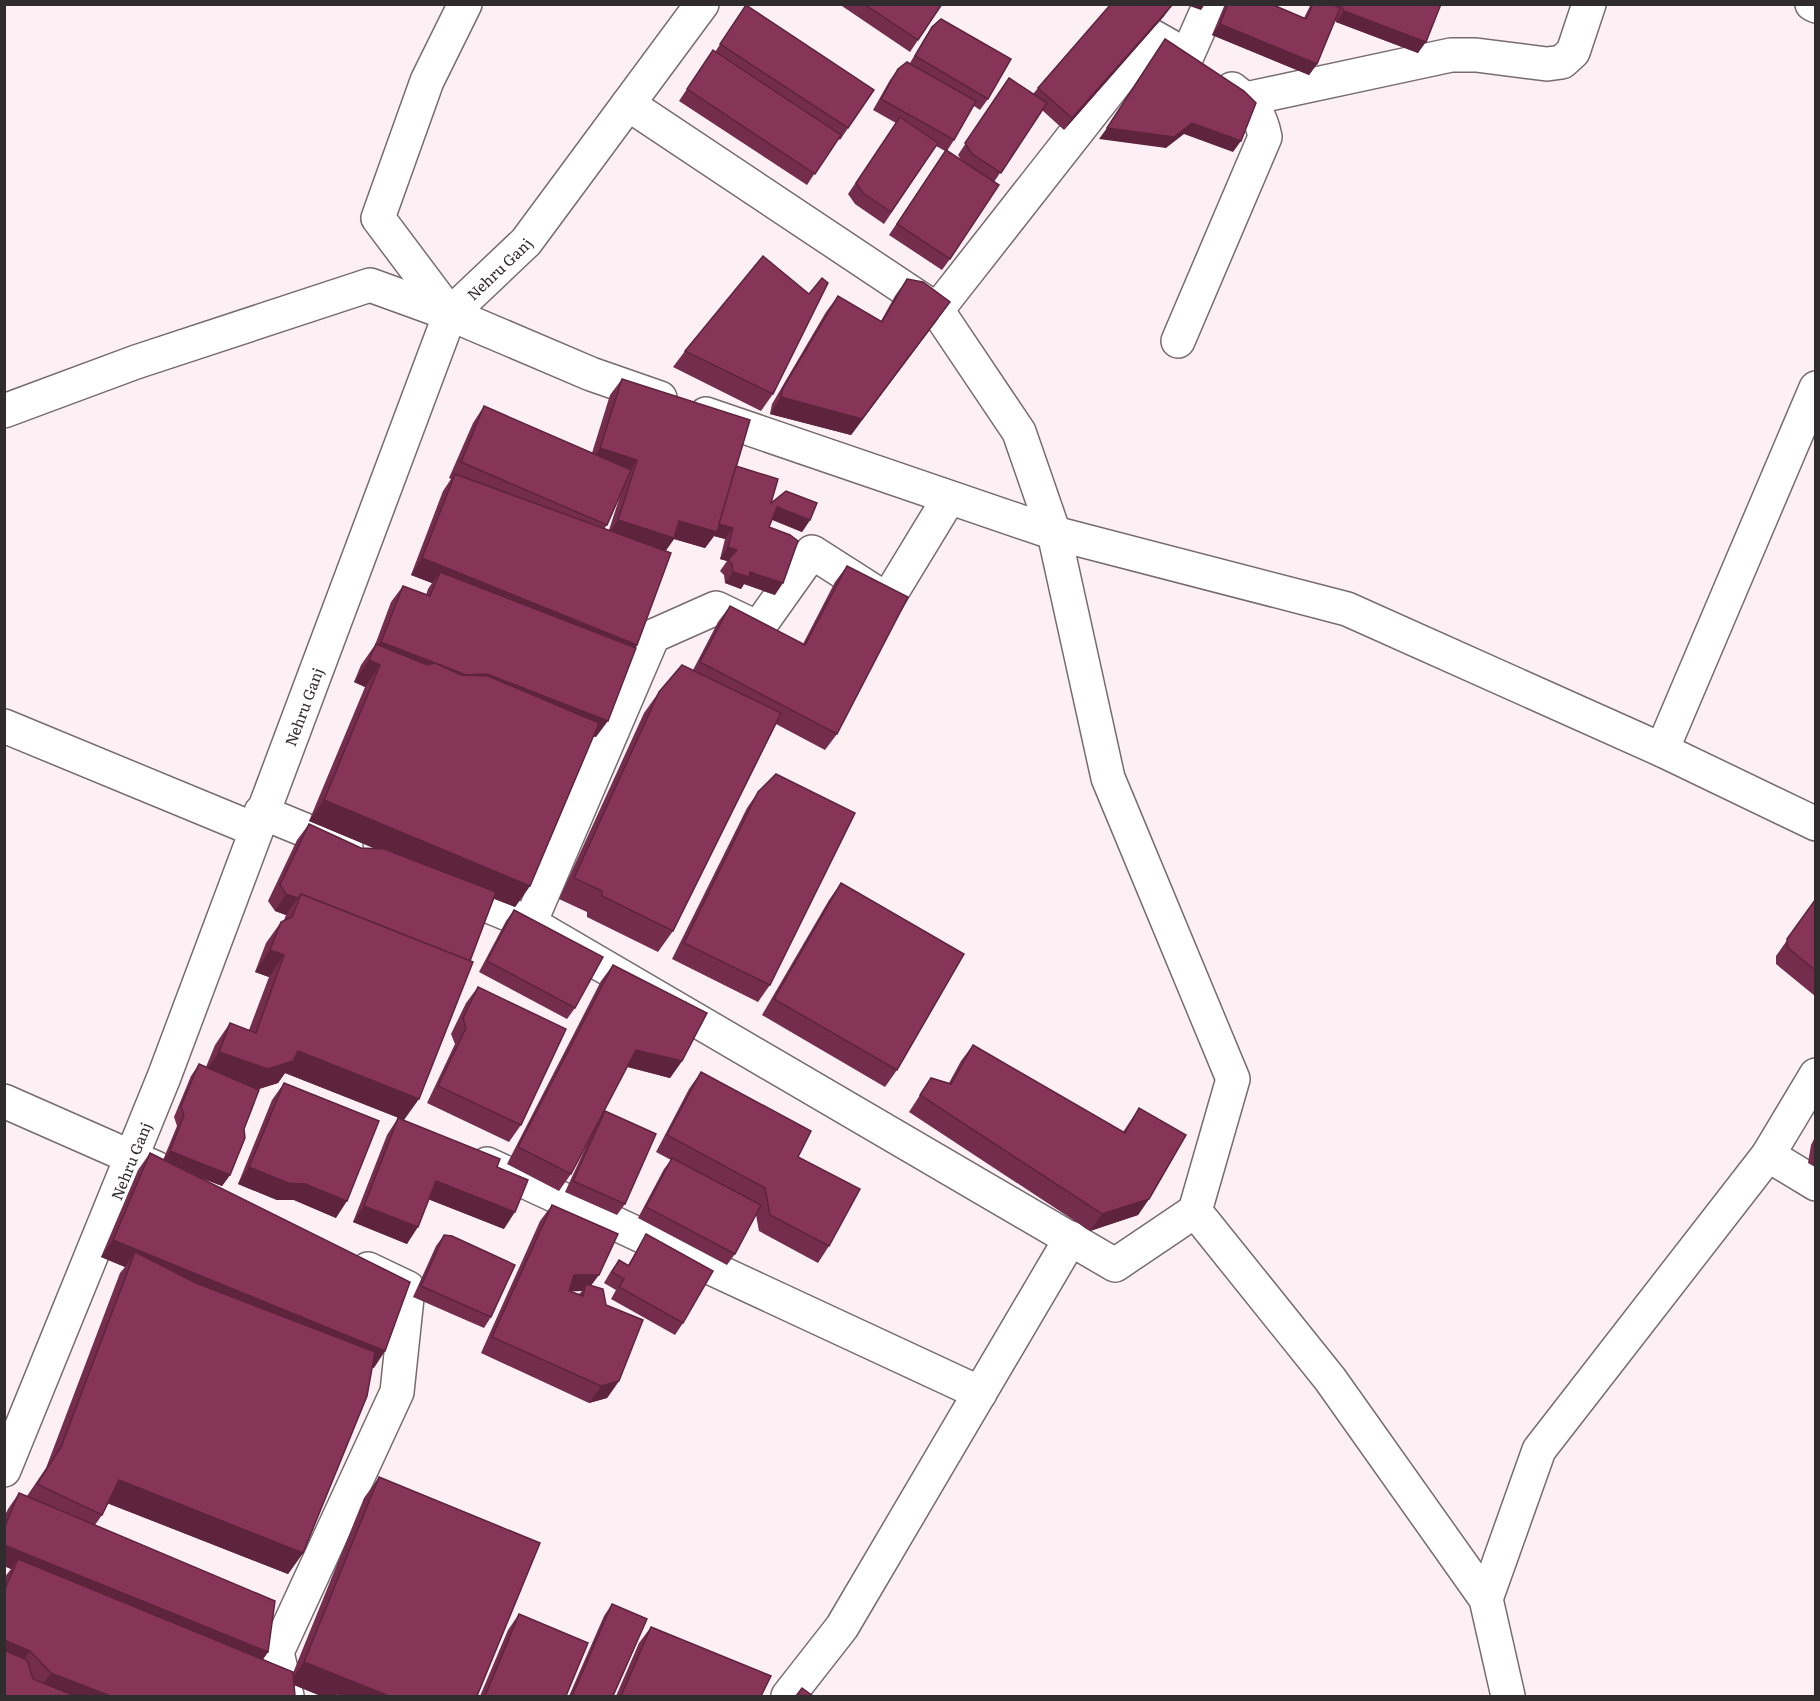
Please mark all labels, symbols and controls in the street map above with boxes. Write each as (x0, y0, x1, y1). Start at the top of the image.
street label: Nehru Ganj (461, 232, 537, 305)
street label: Nehru Ganj (278, 664, 328, 749)
street label: Nehru Ganj (104, 1118, 156, 1203)

